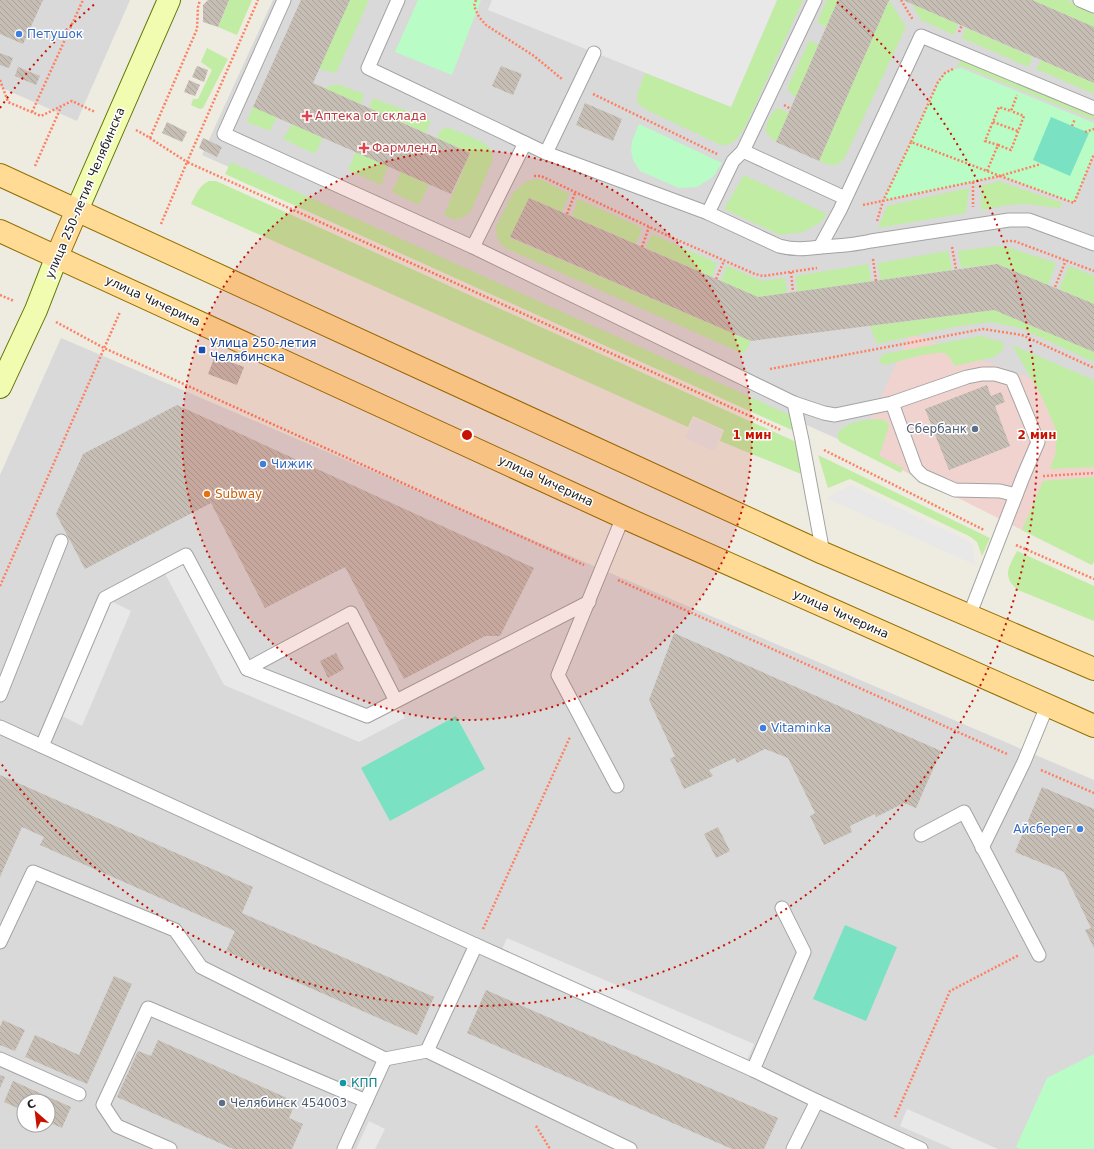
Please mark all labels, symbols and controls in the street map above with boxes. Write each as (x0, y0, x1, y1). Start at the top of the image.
place label: Петушок (27, 27, 83, 41)
marker: Петушок (14, 29, 24, 39)
street label: улица 250-летия Челябинска (42, 105, 128, 281)
place label: Аптека от склада (315, 109, 427, 123)
marker: Аптека от склада (302, 111, 312, 121)
place label: Фармленд (372, 141, 438, 155)
marker: Фармленд (359, 143, 369, 153)
street label: улица Чичерина (103, 273, 203, 329)
place label: Улица 250-летия Челябинска (210, 336, 316, 364)
marker: Улица 250-летия Челябинска (197, 345, 207, 355)
place label: Сбербанк (906, 422, 967, 436)
marker: Сбербанк (970, 424, 980, 434)
centre of rings (460, 428, 474, 442)
text: 1 мин (732, 428, 772, 442)
text: 2 мин (1017, 428, 1057, 442)
street label: улица Чичерина (496, 453, 596, 509)
place label: Чижик (271, 457, 313, 471)
marker: Чижик (258, 459, 268, 469)
place label: Subway (215, 487, 262, 501)
marker: Subway (202, 489, 212, 499)
street label: улица Чичерина (791, 587, 891, 641)
place label: Vitaminka (771, 721, 831, 735)
marker: Vitaminka (758, 723, 768, 733)
place label: Айсберег (1013, 822, 1072, 836)
marker: Айсберег (1075, 824, 1085, 834)
place label: КПП (351, 1076, 378, 1090)
marker: КПП (338, 1078, 348, 1088)
north arrow (16, 1093, 56, 1133)
place label: Челябинск 454003 (230, 1096, 347, 1110)
text: С (25, 1097, 38, 1112)
marker: Челябинск 454003 (217, 1098, 227, 1108)

